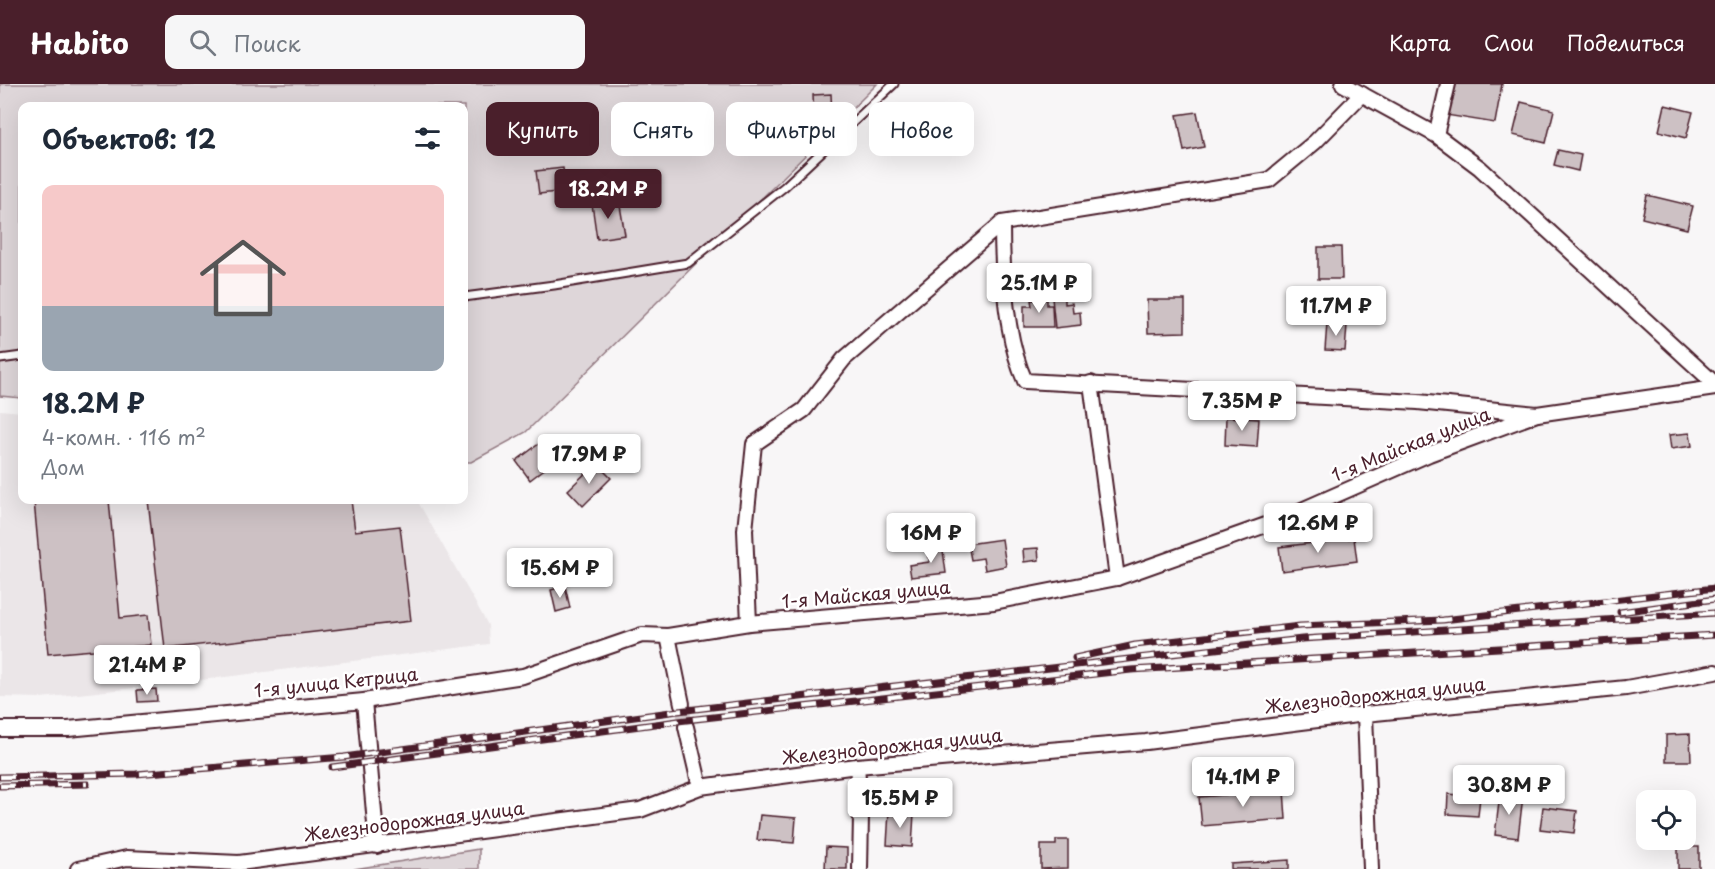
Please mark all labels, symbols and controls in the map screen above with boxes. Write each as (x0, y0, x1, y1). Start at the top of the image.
search box (165, 15, 585, 69)
text: Habito (30, 21, 129, 64)
icon: search (186, 26, 219, 59)
text: Поиск (234, 26, 301, 59)
text: Карта (1389, 26, 1451, 58)
text: Слои (1484, 26, 1534, 58)
text: Поделиться (1567, 26, 1685, 58)
chip: Купить (486, 102, 599, 156)
chip: Снять (611, 102, 714, 156)
chip: Фильтры (726, 102, 857, 156)
chip: Новое (869, 102, 974, 156)
text: Объектов: 12 (42, 119, 216, 158)
icon: filters (411, 122, 444, 155)
pin: 18.2M ₽ (553, 169, 663, 220)
text: 18.2M ₽ (568, 173, 648, 203)
icon: home (189, 224, 297, 332)
pin: 25.1M ₽ (984, 263, 1094, 314)
text: 25.1M ₽ (1001, 267, 1077, 297)
pin: 11.7M ₽ (1281, 286, 1391, 337)
text: 11.7M ₽ (1300, 290, 1372, 320)
pin: 7.35M ₽ (1187, 381, 1297, 432)
text: 18.2M ₽ (42, 383, 145, 422)
text: 7.35M ₽ (1202, 385, 1282, 415)
street label: 1-я Майская улица (1327, 399, 1495, 488)
text: 4-комн. · 116 m² (42, 422, 206, 452)
pin: 17.9M ₽ (534, 434, 644, 485)
text: 17.9M ₽ (552, 438, 626, 468)
text: Дом (42, 452, 85, 482)
pin: 12.6M ₽ (1263, 503, 1373, 554)
text: 12.6M ₽ (1278, 507, 1358, 537)
pin: 16M ₽ (889, 513, 973, 564)
text: 16M ₽ (900, 517, 962, 547)
pin: 15.6M ₽ (505, 548, 615, 599)
text: 15.6M ₽ (521, 552, 599, 582)
street label: 1-я Майская улица (780, 573, 952, 614)
pin: 21.4M ₽ (92, 645, 202, 696)
text: 21.4M ₽ (108, 649, 186, 679)
street label: 1-я улица Кетрица (253, 659, 420, 704)
street label: Железнодорожная улица (1263, 669, 1487, 720)
street label: Железнодорожная улица (780, 720, 1004, 771)
pin: 14.1M ₽ (1188, 757, 1298, 808)
text: 14.1M ₽ (1206, 761, 1280, 791)
pin: 30.8M ₽ (1454, 765, 1564, 816)
text: 30.8M ₽ (1467, 769, 1551, 799)
pin: 15.5M ₽ (845, 778, 955, 829)
text: 15.5M ₽ (862, 782, 938, 812)
map controls (1636, 790, 1696, 850)
button: locate (1636, 790, 1696, 850)
street label: Железнодорожная улица (302, 793, 526, 847)

